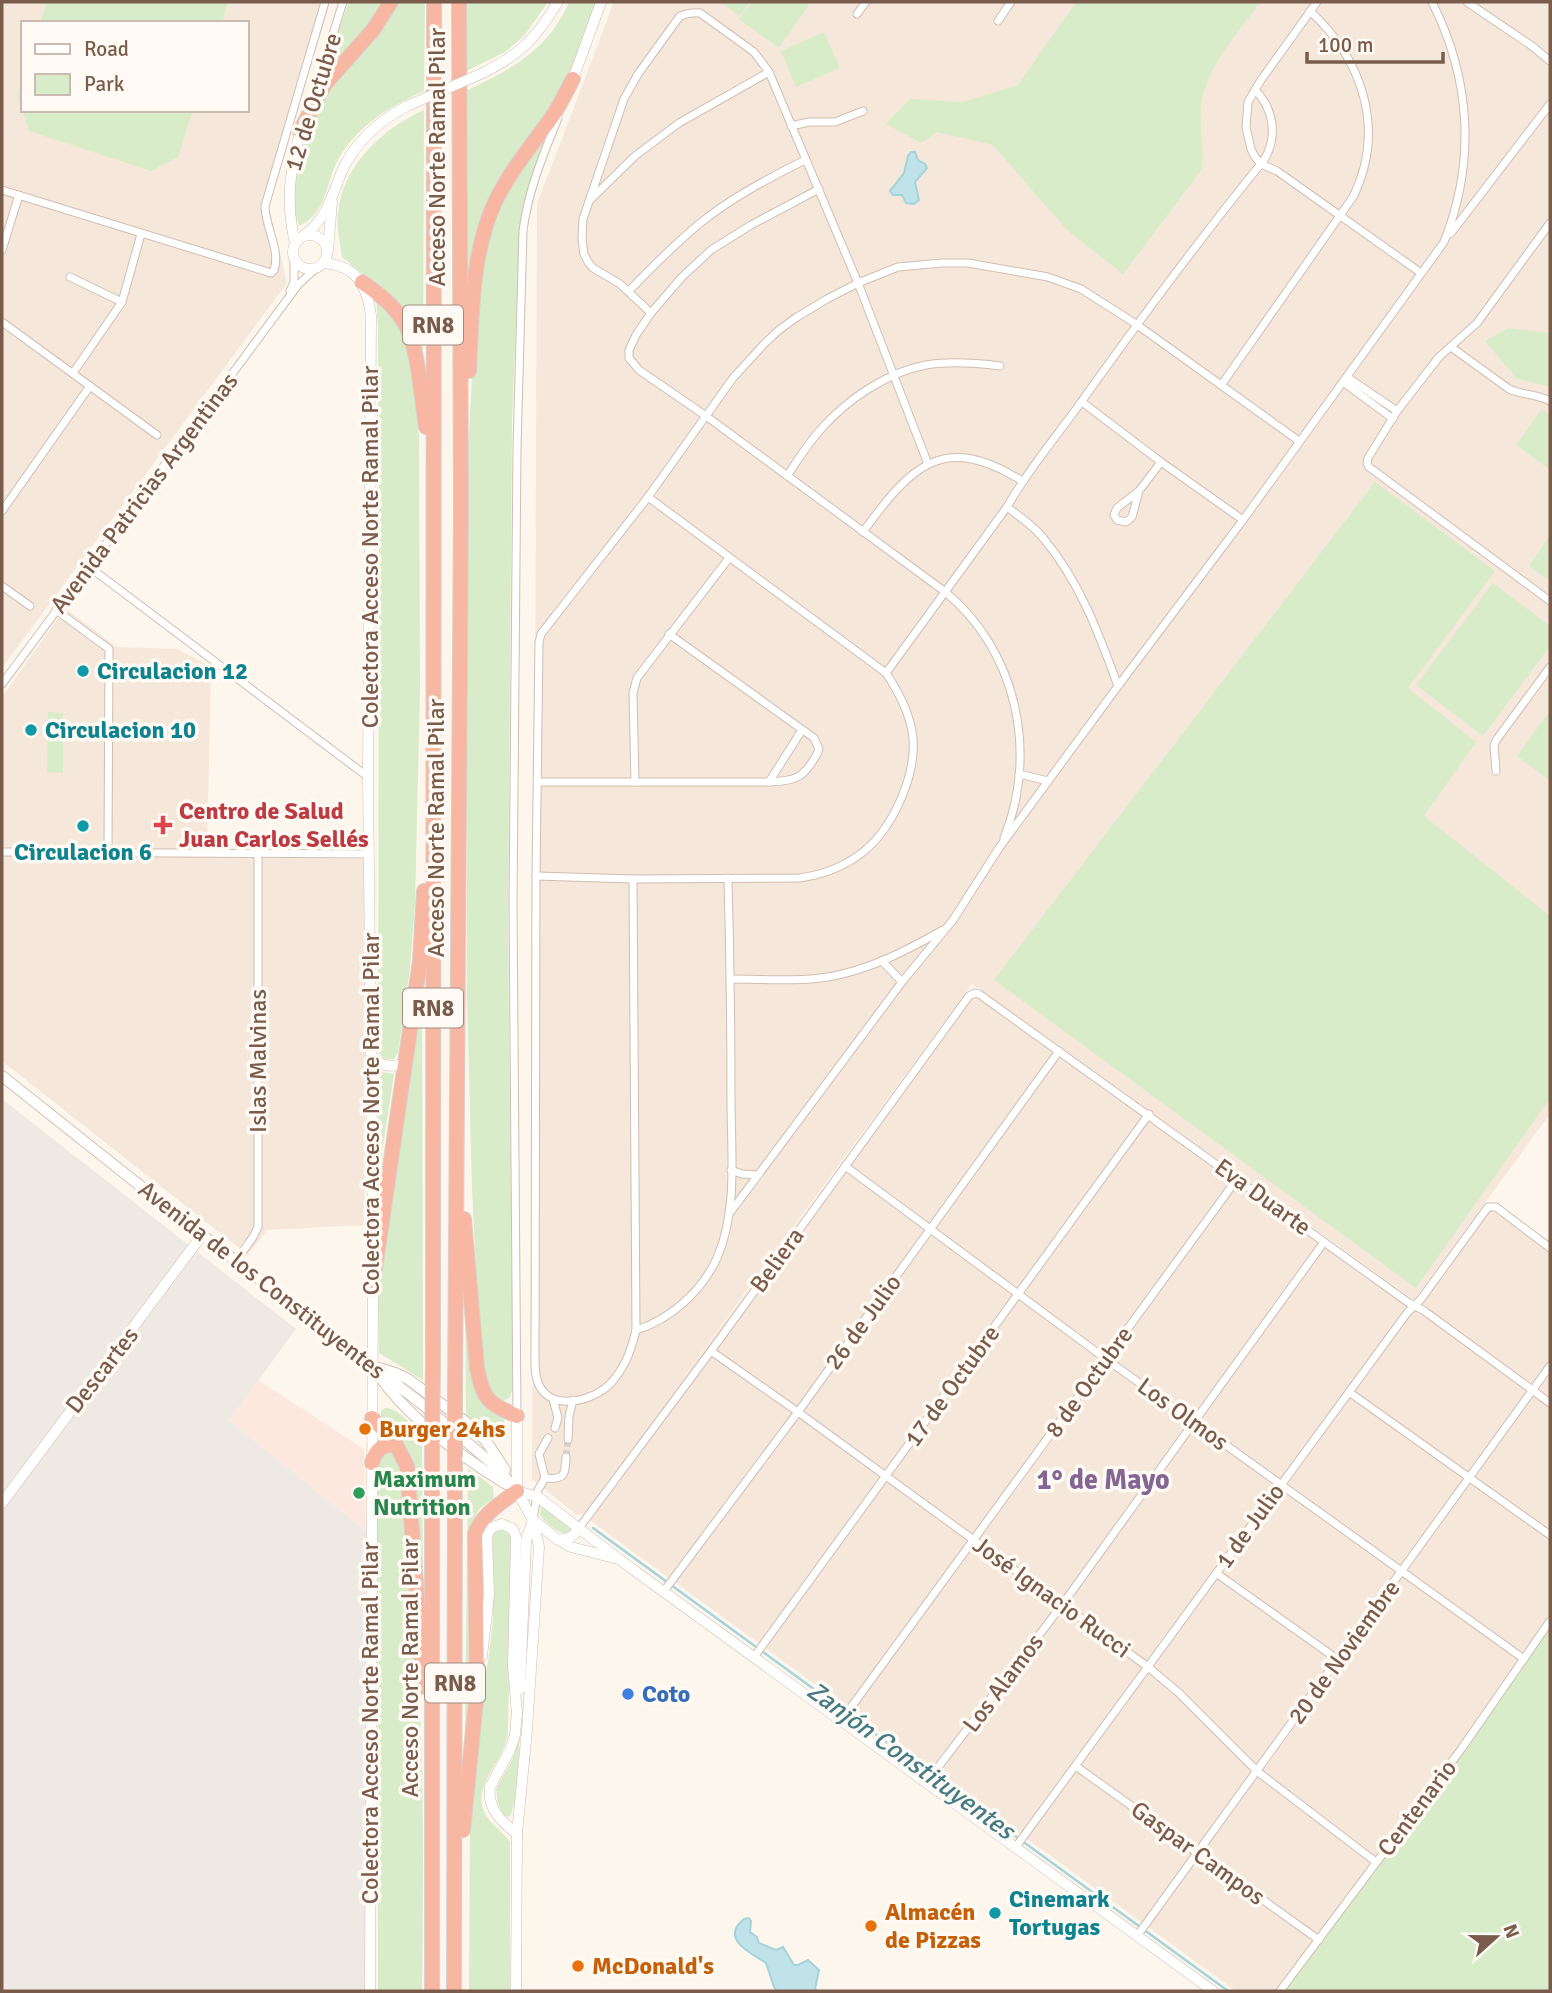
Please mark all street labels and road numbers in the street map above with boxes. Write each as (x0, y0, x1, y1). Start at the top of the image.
street label: Acceso Norte Ramal Pilar (422, 27, 452, 286)
street label: 12 de Octubre (278, 29, 348, 175)
road number: RN8 (403, 306, 463, 344)
street label: Colectora Acceso Norte Ramal Pilar (355, 366, 385, 728)
street label: Avenida Patricias Argentinas (44, 367, 244, 619)
street label: Acceso Norte Ramal Pilar (421, 698, 451, 957)
street label: Colectora Acceso Norte Ramal Pilar (356, 933, 386, 1295)
road number: RN8 (403, 988, 463, 1028)
street label: Islas Malvinas (243, 989, 273, 1133)
street label: Eva Duarte (1209, 1152, 1317, 1242)
street label: Avenida de los Constituyentes (132, 1174, 392, 1386)
street label: Beliera (743, 1222, 811, 1298)
street label: 26 de Julio (818, 1268, 908, 1376)
street label: 17 de Octubre (898, 1319, 1006, 1453)
street label: Descartes (59, 1321, 145, 1419)
street label: 8 de Octubre (1039, 1321, 1139, 1443)
street label: Los Olmos (1132, 1371, 1234, 1457)
street label: 1 de Julio (1209, 1478, 1291, 1574)
street label: José Ignacio Rucci (967, 1530, 1137, 1664)
street label: Acceso Norte Ramal Pilar (395, 1538, 425, 1797)
street label: Colectora Acceso Norte Ramal Pilar (355, 1542, 385, 1904)
street label: 20 de Noviembre (1282, 1574, 1406, 1730)
street label: Los Alamos (956, 1628, 1050, 1738)
road number: RN8 (425, 1664, 485, 1702)
street label: Centenario (1371, 1754, 1463, 1862)
street label: Gaspar Campos (1125, 1794, 1271, 1912)

